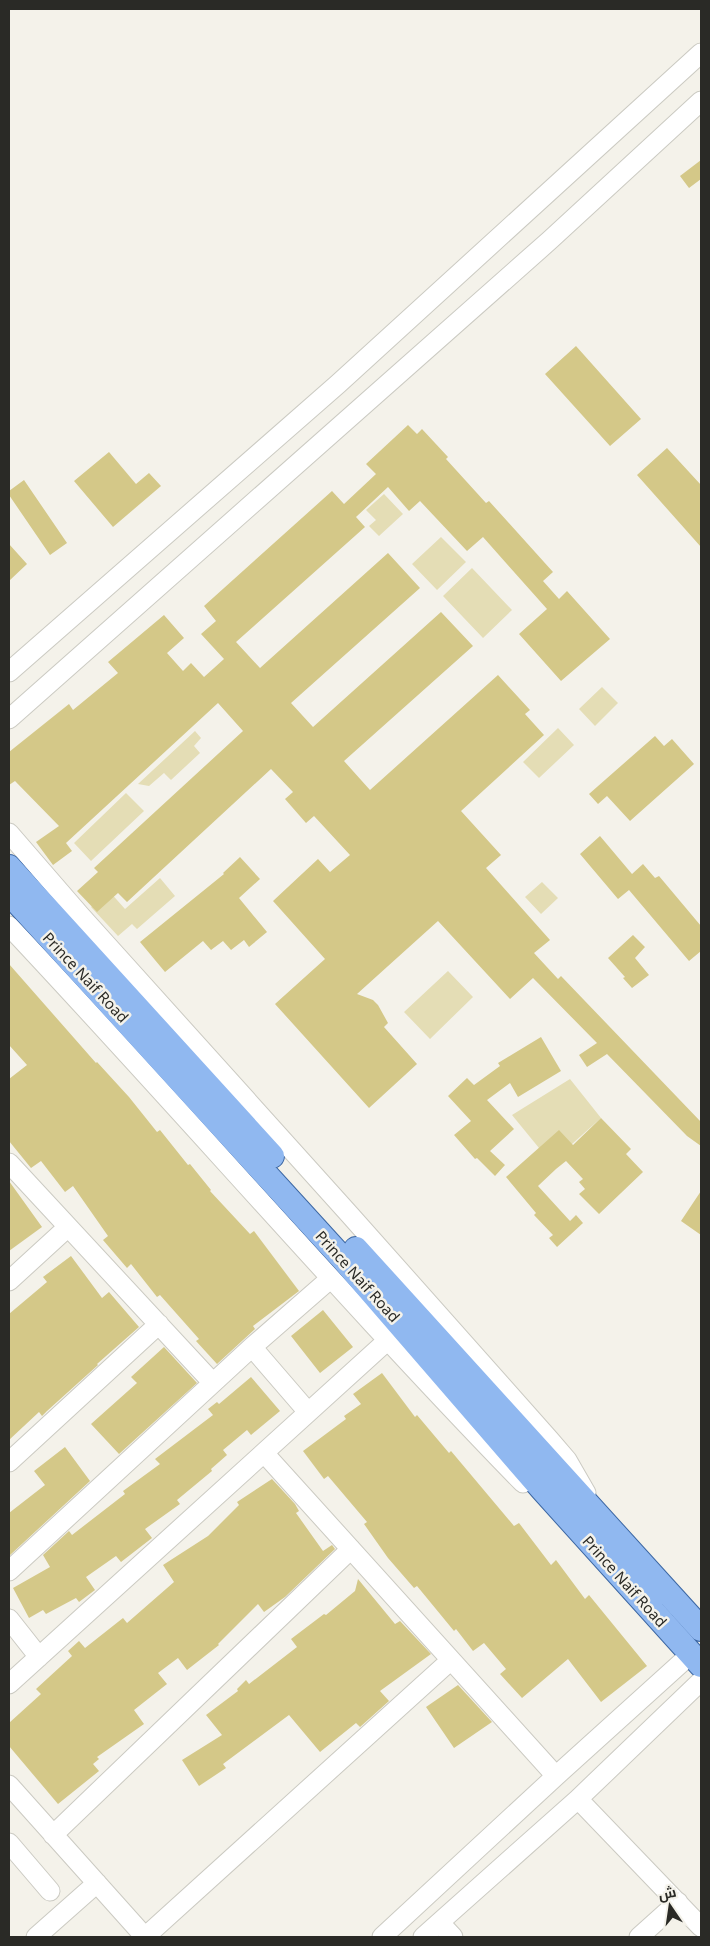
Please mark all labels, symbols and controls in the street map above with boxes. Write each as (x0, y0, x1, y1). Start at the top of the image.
street label: Prince Naif Road (39, 927, 133, 1027)
street label: Prince Naif Road (312, 1226, 404, 1326)
street label: Prince Naif Road (579, 1531, 671, 1631)
north arrow (645, 1881, 695, 1931)
text: ش (656, 1882, 678, 1904)

